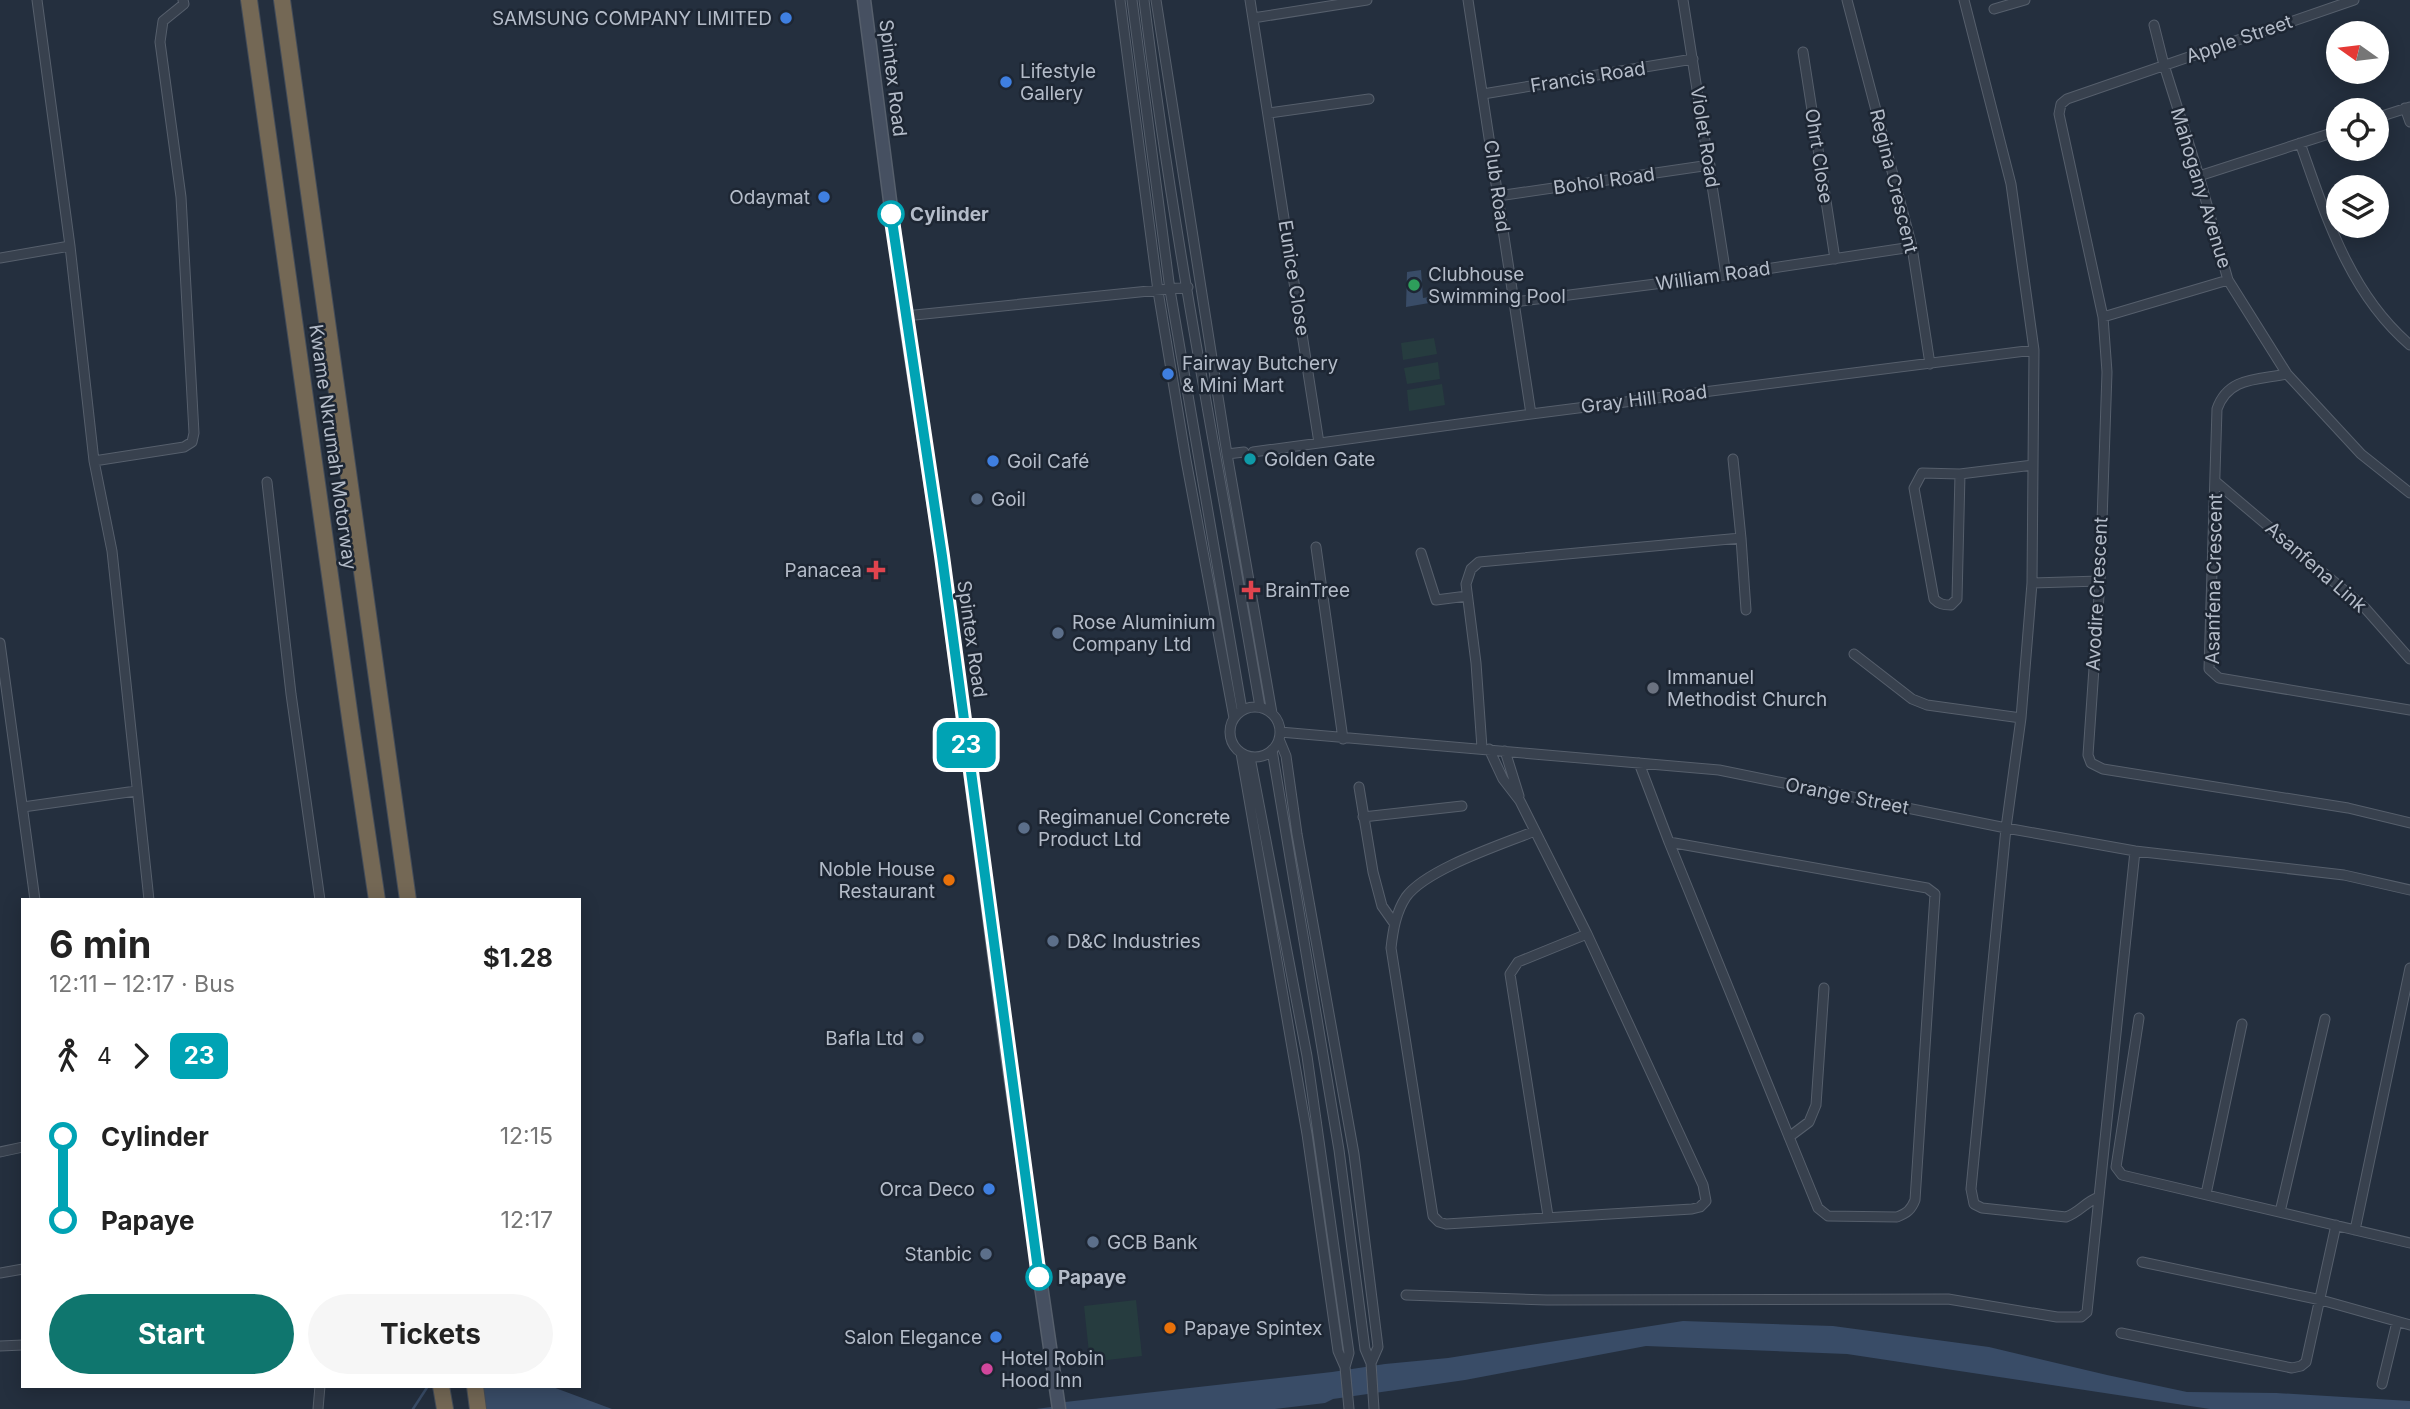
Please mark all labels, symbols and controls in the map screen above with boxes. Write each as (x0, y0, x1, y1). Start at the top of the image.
place label: SAMSUNG COMPANY LIMITED (492, 7, 772, 30)
marker: SAMSUNG COMPANY LIMITED (778, 10, 794, 26)
street label: Apple Street (2183, 10, 2295, 68)
street label: Spintex Road (874, 18, 912, 138)
north arrow (2326, 21, 2389, 84)
map controls (2326, 21, 2389, 238)
street label: Francis Road (1529, 57, 1647, 97)
place label: Lifestyle Gallery (1020, 60, 1096, 105)
marker: Lifestyle Gallery (998, 74, 1014, 90)
street label: Violet Road (1686, 85, 1724, 189)
button: locate (2326, 98, 2389, 161)
street label: Mahogany Avenue (2166, 105, 2236, 271)
street label: Ohrt Close (1800, 107, 1838, 205)
street label: Regina Crescent (1865, 107, 1923, 255)
street label: Club Road (1479, 139, 1515, 233)
street label: Bohol Road (1552, 162, 1656, 200)
button: layers (2326, 175, 2389, 238)
place label: Odaymat (729, 186, 810, 209)
marker: Odaymat (816, 189, 832, 205)
marker: Cylinder (878, 201, 904, 227)
place label: Cylinder (910, 203, 989, 226)
street label: Eunice Close (1274, 219, 1314, 337)
street label: William Road (1654, 257, 1772, 295)
place label: Clubhouse Swimming Pool (1428, 263, 1566, 308)
marker: Clubhouse Swimming Pool (1406, 277, 1422, 293)
street label: Kwame Nkrumah Motorway (304, 323, 362, 572)
place label: Fairway Butchery & Mini Mart (1182, 352, 1339, 397)
marker: Fairway Butchery & Mini Mart (1160, 366, 1176, 382)
street label: Gray Hill Road (1580, 380, 1708, 418)
place label: Golden Gate (1264, 448, 1375, 471)
place label: Goil Café (1007, 450, 1089, 473)
marker: Golden Gate (1242, 451, 1258, 467)
marker: Goil Café (985, 453, 1001, 469)
place label: Goil (991, 488, 1026, 511)
marker: Goil (969, 491, 985, 507)
street label: Asanfena Crescent (2201, 493, 2227, 665)
street label: Avodire Crescent (2081, 516, 2113, 672)
street label: Asanfena Link (2261, 517, 2372, 618)
place label: Panacea (785, 559, 862, 582)
marker: Panacea (868, 562, 884, 578)
street label: Spintex Road (952, 579, 992, 699)
place label: BrainTree (1265, 579, 1350, 602)
marker: BrainTree (1243, 582, 1259, 598)
place label: Rose Aluminium Company Ltd (1072, 611, 1216, 656)
marker: Rose Aluminium Company Ltd (1050, 625, 1066, 641)
place label: Immanuel Methodist Church (1667, 666, 1827, 711)
marker: Immanuel Methodist Church (1645, 680, 1661, 696)
line badge: 23 (934, 722, 998, 768)
text: 23 (951, 730, 981, 759)
street label: Orange Street (1783, 773, 1911, 819)
place label: Regimanuel Concrete Product Ltd (1038, 806, 1230, 851)
marker: Regimanuel Concrete Product Ltd (1016, 820, 1032, 836)
place label: Noble House Restaurant (819, 858, 935, 903)
marker: Noble House Restaurant (941, 872, 957, 888)
text: 6 min (49, 921, 151, 967)
place label: D&C Industries (1067, 930, 1201, 953)
marker: D&C Industries (1045, 933, 1061, 949)
text: $1.28 (483, 942, 553, 973)
text: 12:11 – 12:17 · Bus (49, 970, 235, 998)
place label: Bafla Ltd (825, 1027, 904, 1050)
marker: Bafla Ltd (910, 1030, 926, 1046)
icon: walk (49, 1037, 87, 1075)
icon: forward (122, 1037, 160, 1075)
text: 23 (184, 1041, 214, 1070)
text: 4 (97, 1042, 112, 1070)
text: Cylinder (101, 1121, 209, 1152)
text: 12:15 (500, 1122, 553, 1150)
place label: Orca Deco (880, 1178, 975, 1201)
marker: Orca Deco (981, 1181, 997, 1197)
text: Papaye (101, 1205, 195, 1236)
text: 12:17 (501, 1206, 553, 1234)
place label: GCB Bank (1107, 1231, 1198, 1254)
marker: GCB Bank (1085, 1234, 1101, 1250)
place label: Stanbic (905, 1243, 972, 1266)
marker: Stanbic (978, 1246, 994, 1262)
marker: Papaye (1026, 1264, 1052, 1290)
place label: Papaye (1058, 1266, 1126, 1289)
button: Start (49, 1294, 294, 1374)
button: Tickets (308, 1294, 553, 1374)
place label: Papaye Spintex (1184, 1317, 1322, 1340)
marker: Papaye Spintex (1162, 1320, 1178, 1336)
place label: Salon Elegance (844, 1326, 982, 1349)
marker: Salon Elegance (988, 1329, 1004, 1345)
place label: Hotel Robin Hood Inn (1001, 1347, 1104, 1392)
marker: Hotel Robin Hood Inn (979, 1361, 995, 1377)

